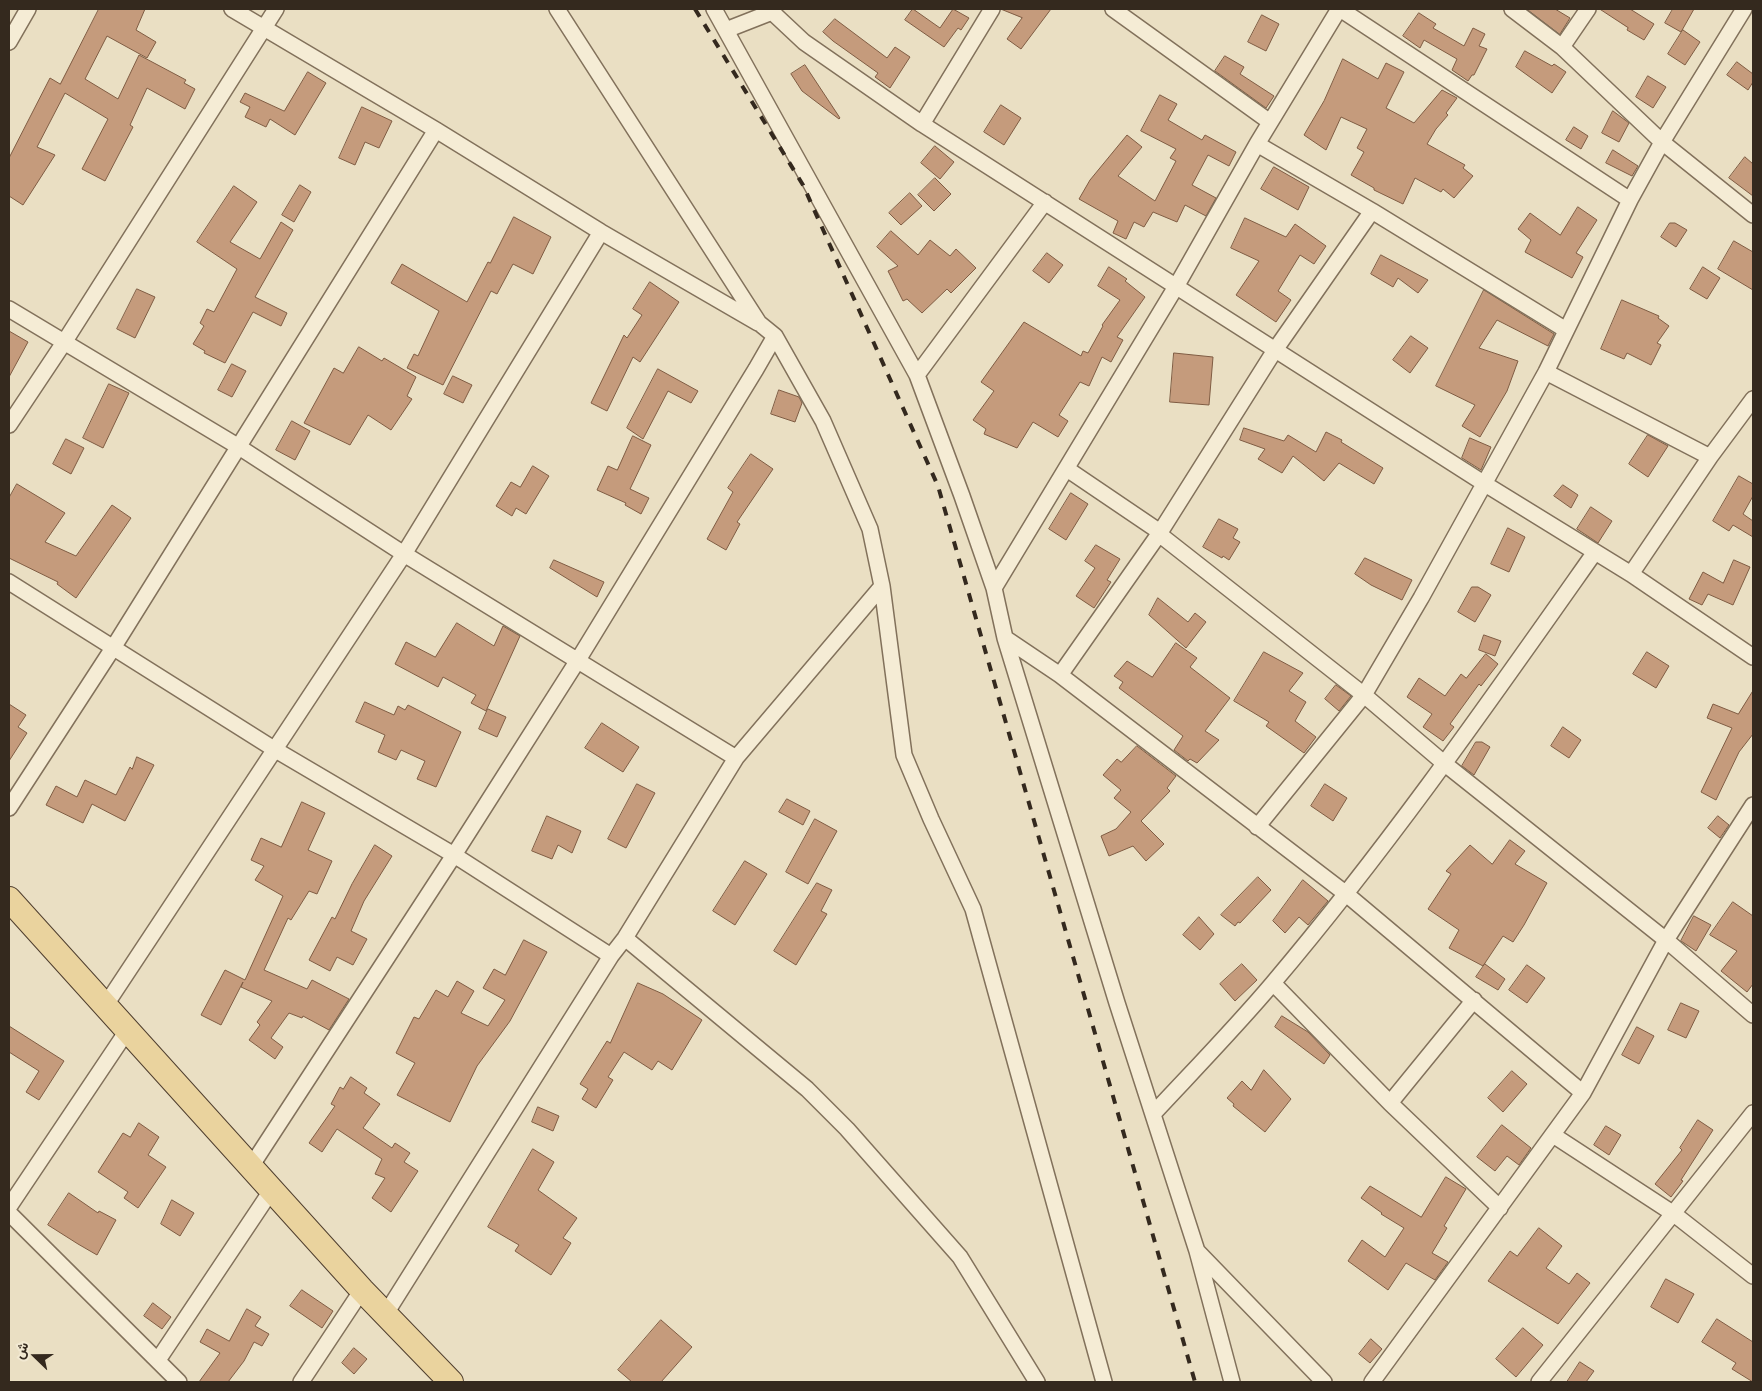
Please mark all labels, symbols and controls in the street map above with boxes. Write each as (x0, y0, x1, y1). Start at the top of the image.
north arrow (10, 1331, 60, 1381)
text: ش (9, 1339, 33, 1362)

